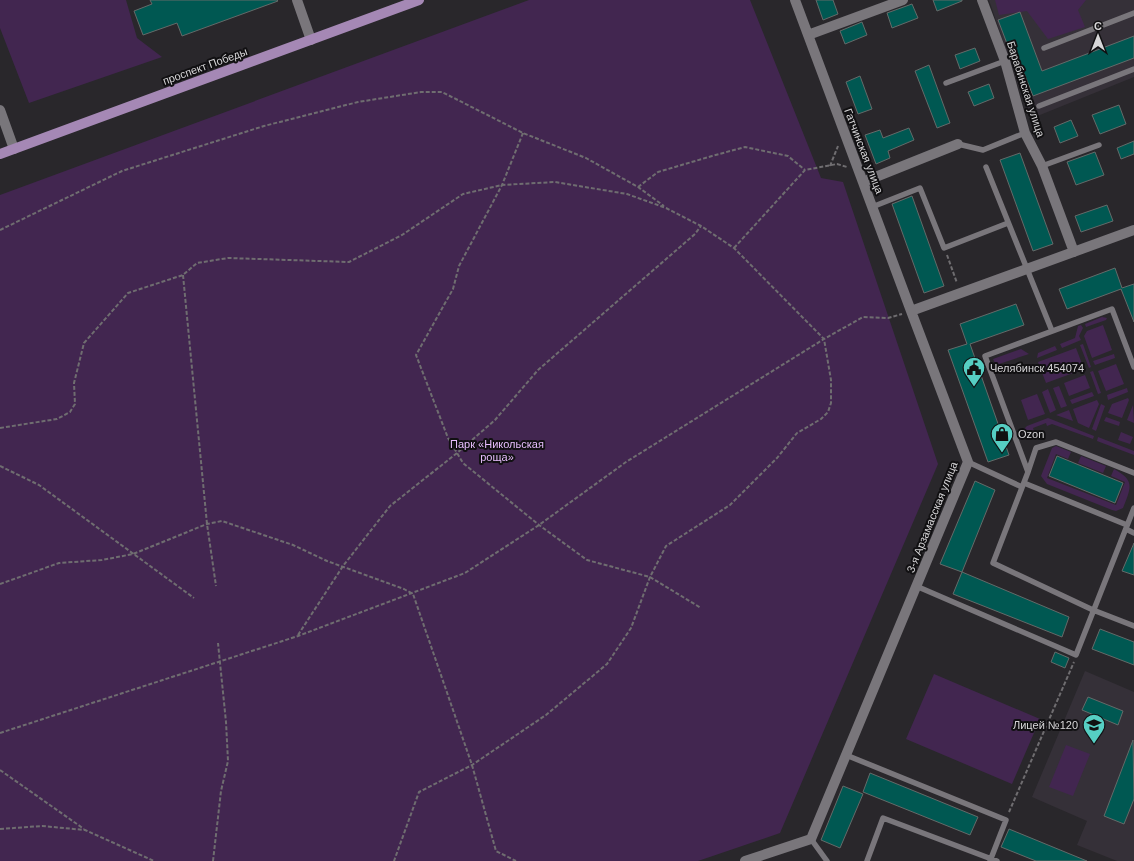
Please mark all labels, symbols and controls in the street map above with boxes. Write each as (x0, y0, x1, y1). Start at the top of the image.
north arrow (1078, 16, 1118, 56)
text: С (1094, 20, 1102, 32)
street label: Барабинская улица (1005, 40, 1047, 139)
street label: проспект Победы (161, 45, 249, 87)
street label: Гатчинская улица (842, 107, 886, 196)
public building icon: Челябинск 454074 (961, 355, 987, 388)
place label: Челябинск 454074 (990, 362, 1084, 374)
shop icon: Ozon (989, 421, 1015, 454)
place label: Ozon (1018, 428, 1044, 440)
park label: Парк «Никольская роща» (450, 438, 544, 463)
street label: 3-я Арзамасская улица (904, 459, 960, 574)
school or university icon: Лицей №120 (1081, 712, 1107, 745)
place label: Лицей №120 (1013, 719, 1078, 731)

